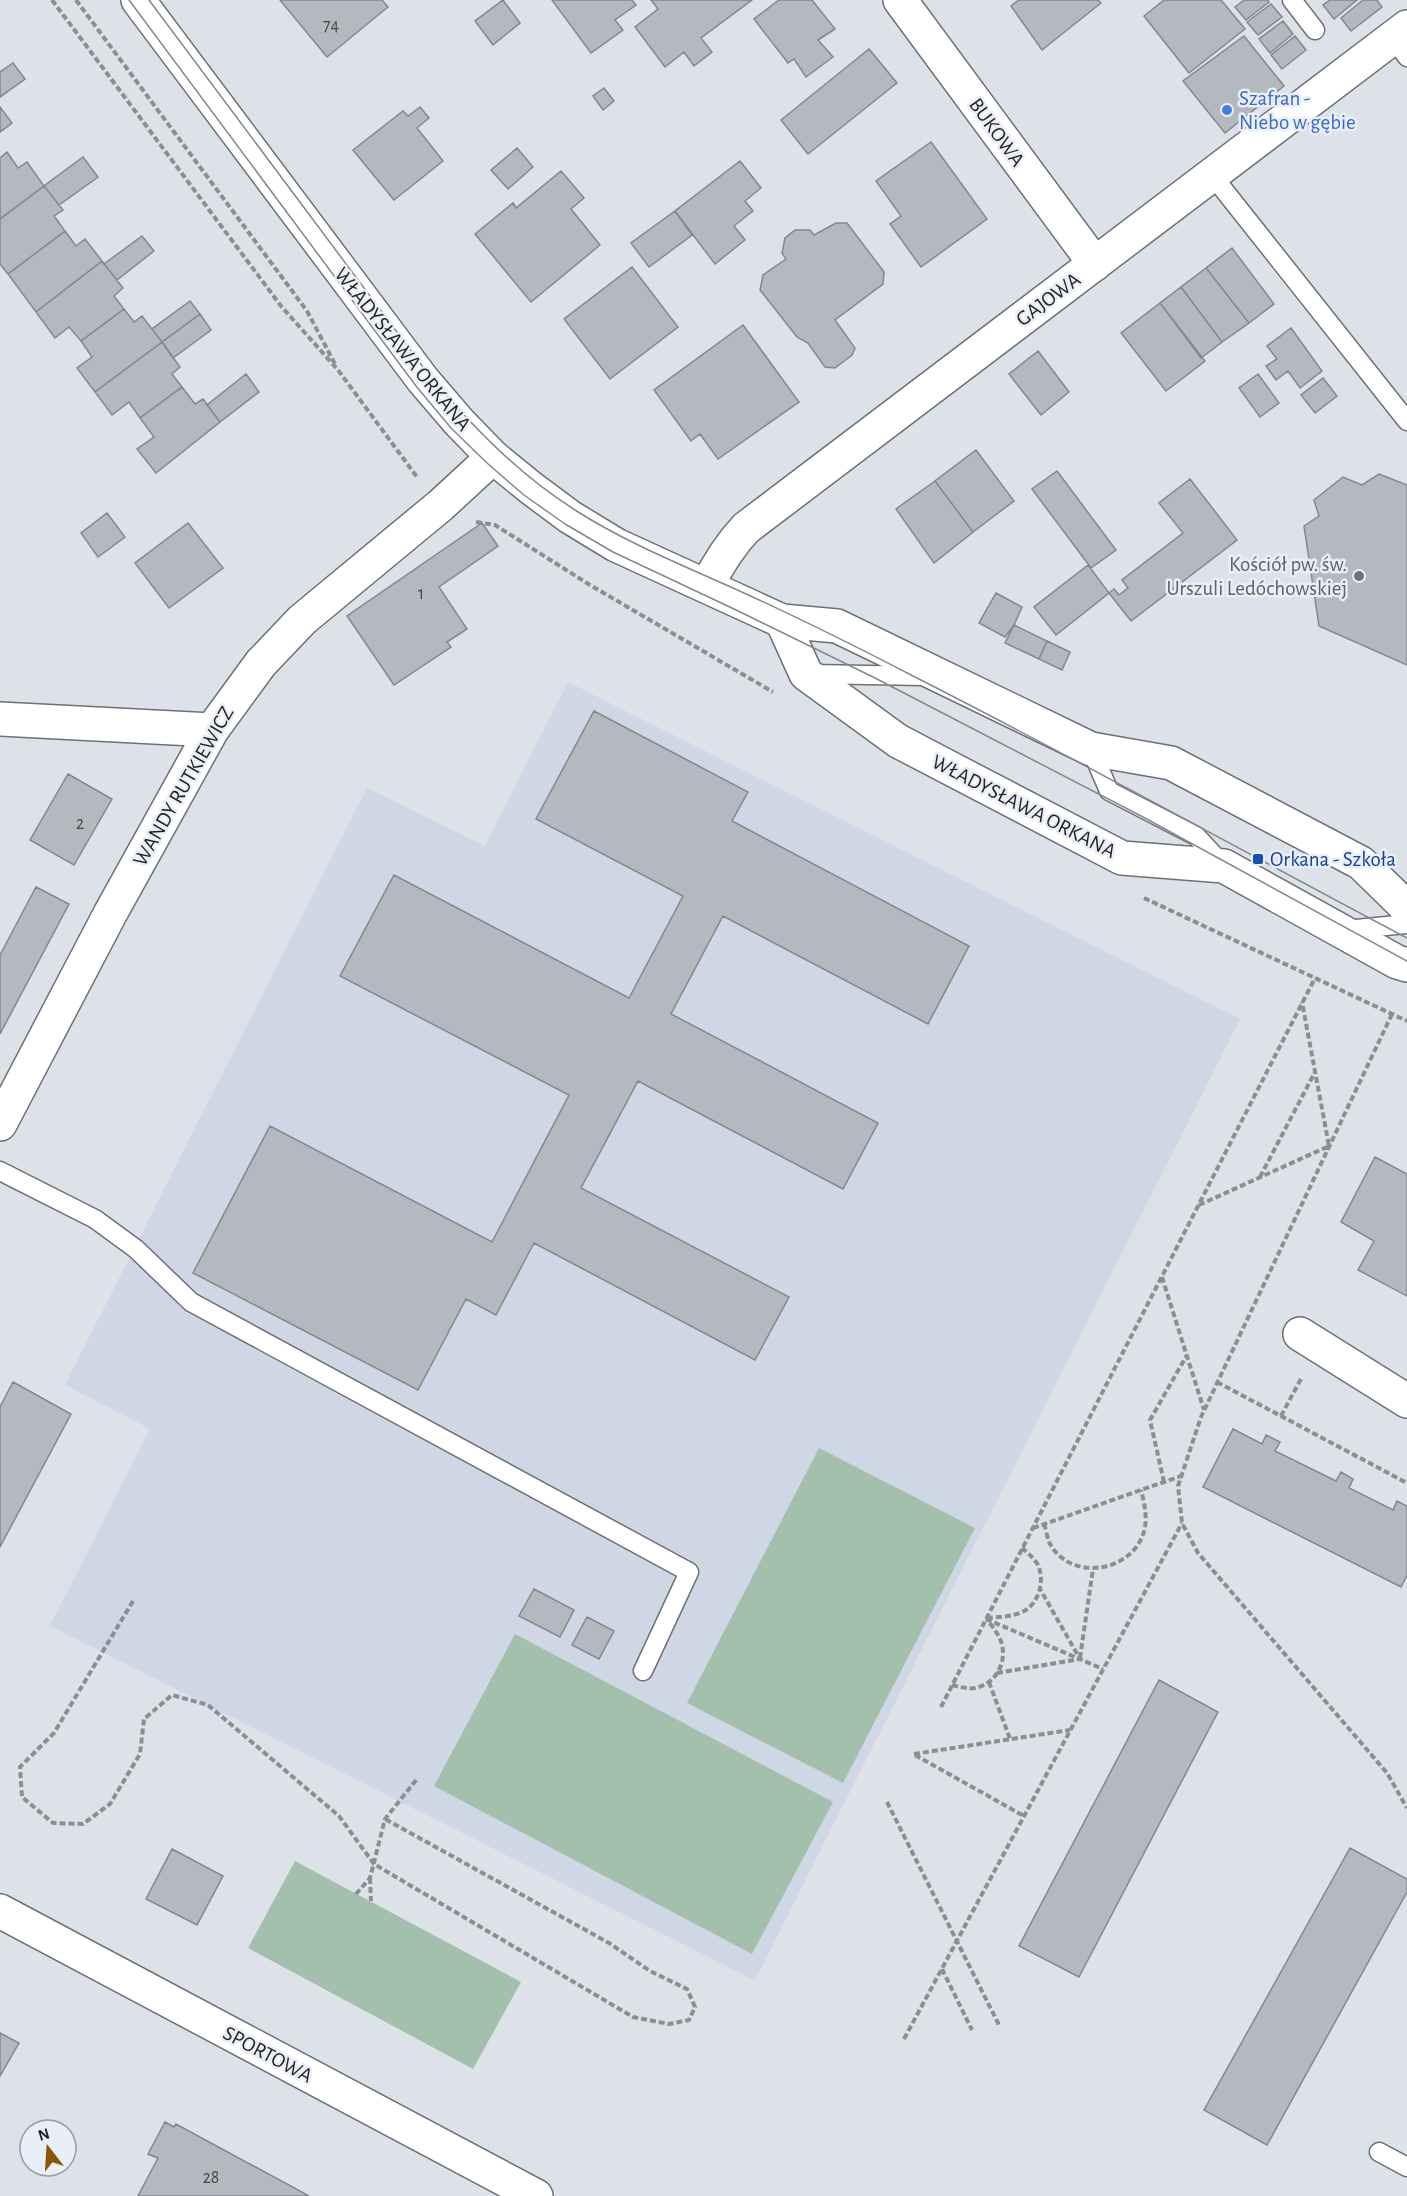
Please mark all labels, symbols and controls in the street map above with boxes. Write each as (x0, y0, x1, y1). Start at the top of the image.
house number: 74 (323, 17, 339, 35)
place label: Szafran - Niebo w gębie (1239, 88, 1356, 133)
street label: BUKOWA (965, 94, 1028, 170)
marker: Szafran - Niebo w gębie (1220, 103, 1234, 117)
street label: WŁADYSŁAWA ORKANA (330, 264, 475, 435)
street label: GAJOWA (1012, 269, 1084, 330)
place label: Kościół pw. św. Urszuli Ledóchowskiej (1166, 554, 1347, 599)
marker: Kościół pw. św. Urszuli Ledóchowskiej (1352, 569, 1366, 583)
house number: 1 (418, 585, 424, 603)
street label: WANDY RUTKIEWICZ (129, 703, 238, 869)
street label: WŁADYSŁAWA ORKANA (928, 751, 1119, 862)
house number: 2 (76, 815, 84, 833)
place label: Orkana - Szkoła (1270, 849, 1396, 870)
marker: Orkana - Szkoła (1251, 852, 1265, 866)
street label: SPORTOWA (220, 2022, 316, 2087)
north arrow (18, 2118, 78, 2178)
text: N (36, 2125, 52, 2144)
house number: 28 (203, 2169, 219, 2187)

